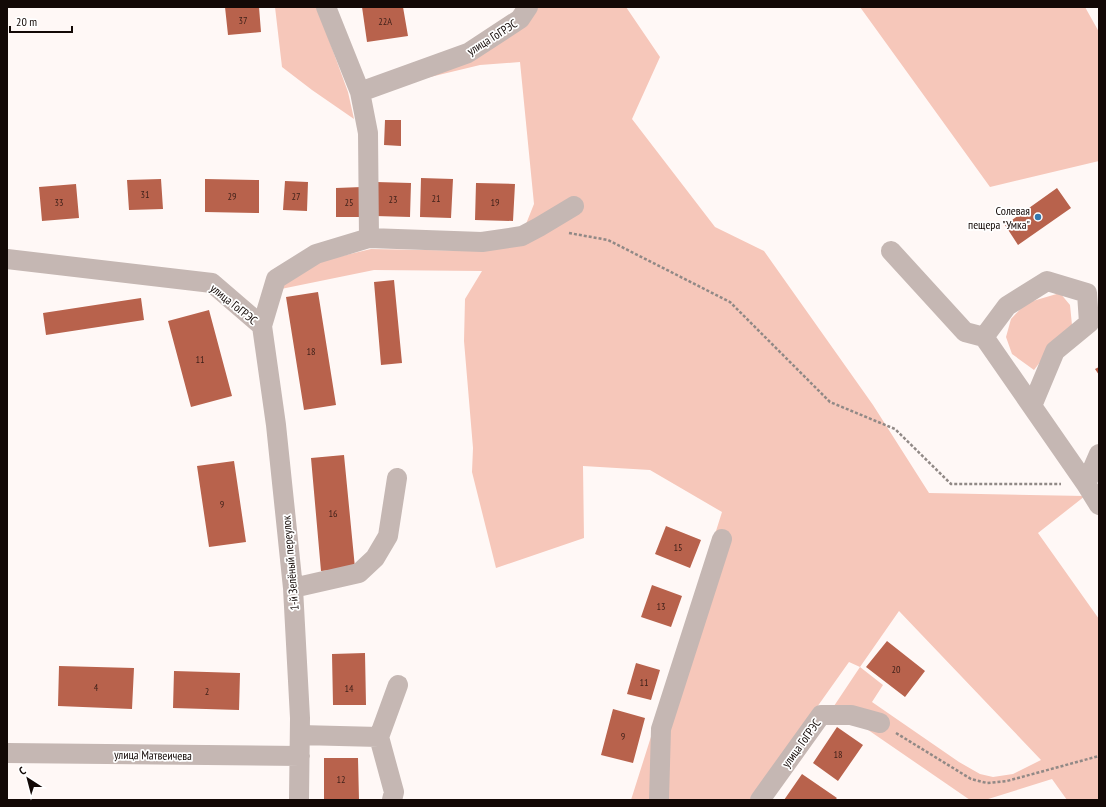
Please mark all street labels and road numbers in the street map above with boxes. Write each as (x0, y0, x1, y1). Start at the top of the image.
street label: улица ГоГРЭС (464, 15, 520, 58)
street label: улица ГоГРЭС (207, 280, 261, 328)
street label: 1-й Зелёный переулок (278, 515, 302, 611)
street label: улица ГоГРЭС (778, 715, 824, 770)
street label: улица Матвеичева (114, 747, 192, 763)

